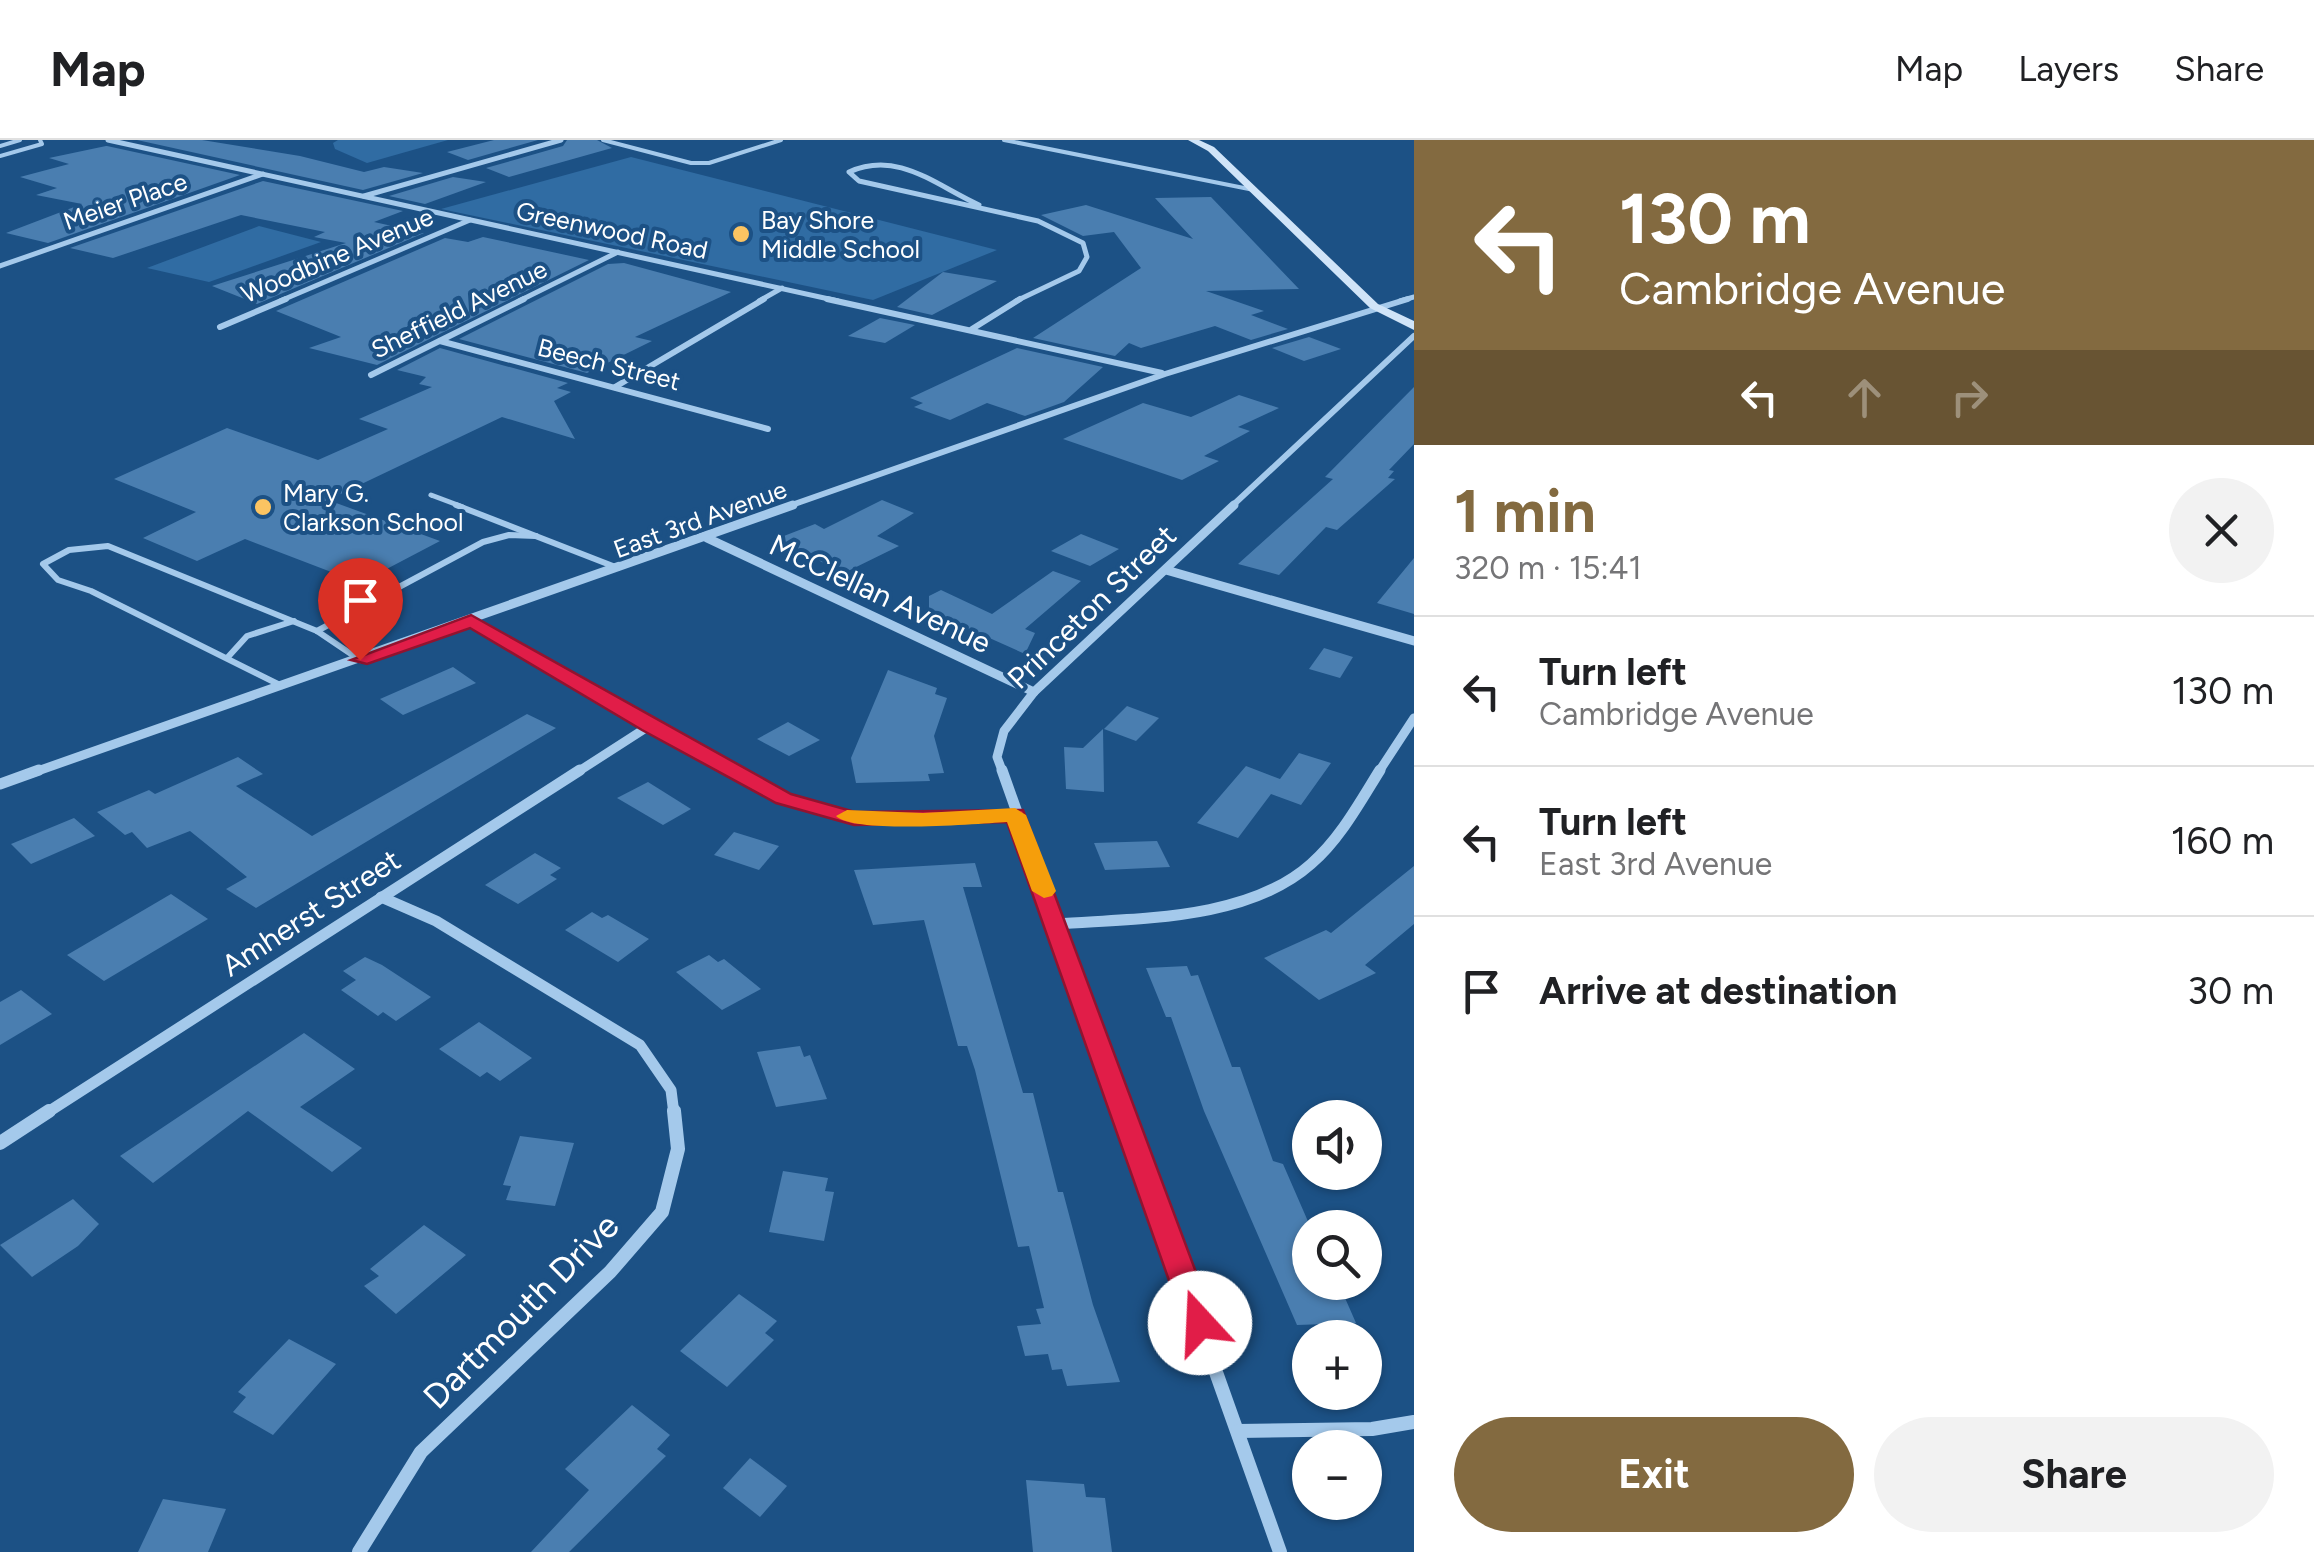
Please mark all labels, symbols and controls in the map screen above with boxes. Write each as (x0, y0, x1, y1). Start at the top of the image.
text: Map (50, 40, 146, 98)
text: Map (1895, 48, 1963, 90)
text: Layers (2018, 48, 2119, 90)
text: Share (2174, 48, 2264, 90)
street label: Meier Place (59, 166, 191, 236)
text: 130 m (1619, 176, 1811, 261)
icon: left (1454, 180, 1584, 310)
street label: Greenwood Road (513, 195, 711, 265)
street label: Woodbine Avenue (237, 201, 437, 309)
place label: Bay Shore Middle School (761, 205, 920, 264)
marker: Bay Shore Middle School (730, 223, 752, 245)
street label: Sheffield Avenue (366, 253, 552, 365)
text: Cambridge Avenue (1619, 261, 2005, 315)
street label: Beech Street (534, 332, 684, 396)
icon: left (1732, 370, 1787, 425)
icon: ahead (1837, 370, 1892, 425)
icon: right (1942, 370, 1997, 425)
street label: East 3rd Avenue (609, 474, 791, 564)
text: 1 min (1454, 475, 1596, 547)
place label: Mary G. Clarkson School (283, 478, 463, 537)
button: close (2169, 478, 2274, 583)
marker: Mary G. Clarkson School (252, 496, 274, 518)
street label: Princeton Street (999, 517, 1184, 697)
street label: McClellan Avenue (763, 526, 997, 661)
text: 320 m · 15:41 (1454, 549, 1642, 587)
pin (318, 558, 403, 661)
icon: arrive (333, 573, 388, 628)
text: Turn left (1539, 649, 1687, 695)
icon: left (1454, 664, 1509, 719)
text: 130 m (2172, 668, 2274, 714)
text: Cambridge Avenue (1539, 695, 1814, 733)
text: Turn left (1539, 799, 1687, 845)
icon: left (1454, 814, 1509, 869)
text: 160 m (2171, 818, 2274, 864)
street label: Amherst Street (214, 841, 407, 984)
text: East 3rd Avenue (1539, 845, 1772, 883)
icon: arrive (1454, 964, 1509, 1019)
text: Arrive at destination (1539, 968, 1897, 1014)
text: 30 m (2187, 968, 2274, 1014)
map controls (1292, 1100, 1382, 1520)
button: sound (1292, 1100, 1382, 1190)
street label: Dartmouth Drive (415, 1205, 627, 1417)
button: search (1292, 1210, 1382, 1300)
position arrow (1148, 1271, 1252, 1375)
button: + (1292, 1320, 1382, 1410)
button: Exit (1454, 1417, 1854, 1532)
button: Share (1874, 1417, 2274, 1532)
button: − (1292, 1430, 1382, 1520)

